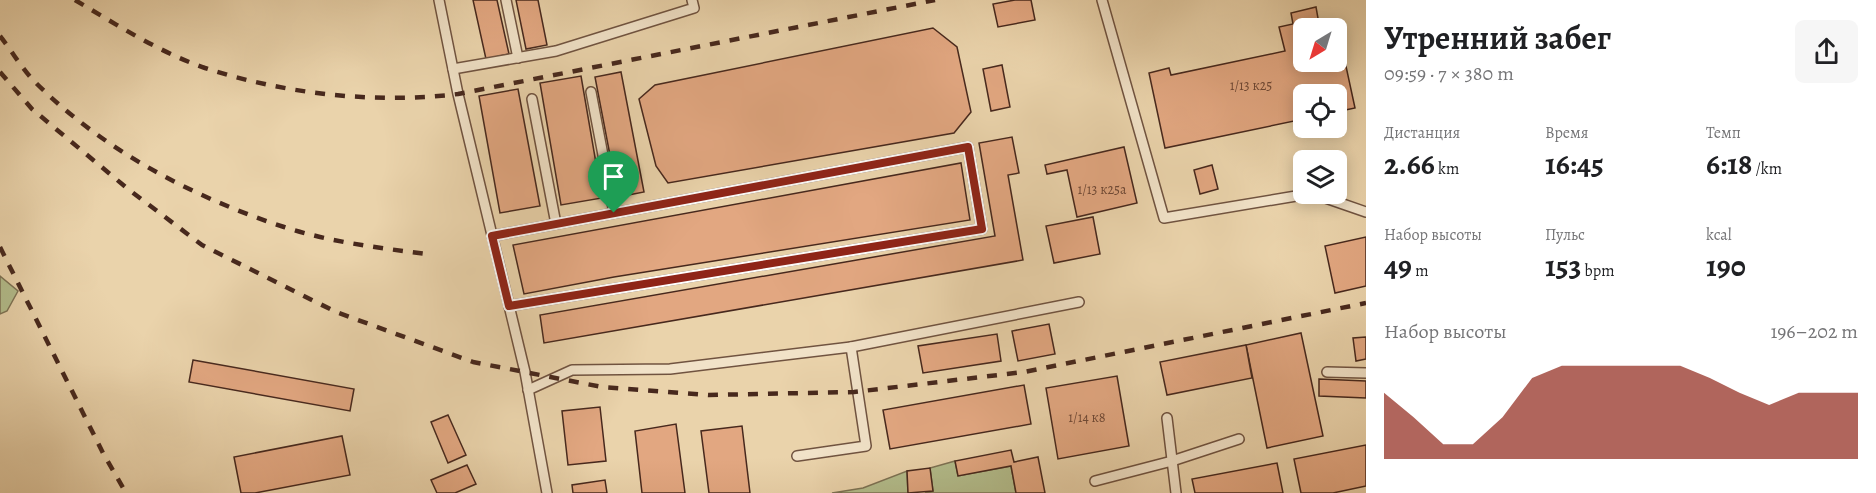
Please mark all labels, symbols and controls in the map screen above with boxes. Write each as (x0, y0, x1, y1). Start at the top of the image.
text: Утренний забег (1384, 15, 1611, 60)
north arrow (1293, 18, 1347, 72)
map controls (1293, 18, 1347, 204)
button: share (1795, 20, 1858, 83)
text: 09:59 · 7 × 380 m (1384, 60, 1514, 87)
house number: 1/13 к25 (1230, 76, 1272, 95)
button: locate (1293, 84, 1347, 138)
text: Дистанция (1384, 122, 1460, 144)
text: Время (1545, 122, 1589, 144)
text: Темп (1706, 122, 1741, 144)
text: 2.66 (1384, 144, 1435, 184)
text: 16:45 (1545, 144, 1604, 184)
text: 6:18 (1706, 144, 1752, 184)
button: layers (1293, 150, 1347, 204)
pin (588, 151, 639, 213)
text: km (1435, 158, 1459, 180)
text: /km (1752, 158, 1782, 180)
icon: arrive (597, 160, 630, 193)
house number: 1/13 к25а (1077, 180, 1127, 199)
text: Набор высоты (1384, 224, 1482, 246)
text: Пульс (1545, 224, 1585, 246)
text: kcal (1706, 224, 1732, 246)
text: 49 (1384, 246, 1412, 286)
text: 153 (1545, 246, 1581, 286)
text: 190 (1706, 246, 1746, 286)
text: m (1412, 260, 1428, 282)
text: bpm (1581, 260, 1615, 282)
text: Набор высоты (1384, 318, 1507, 345)
text: 196–202 m (1770, 318, 1858, 345)
house number: 1/14 к8 (1068, 408, 1106, 427)

